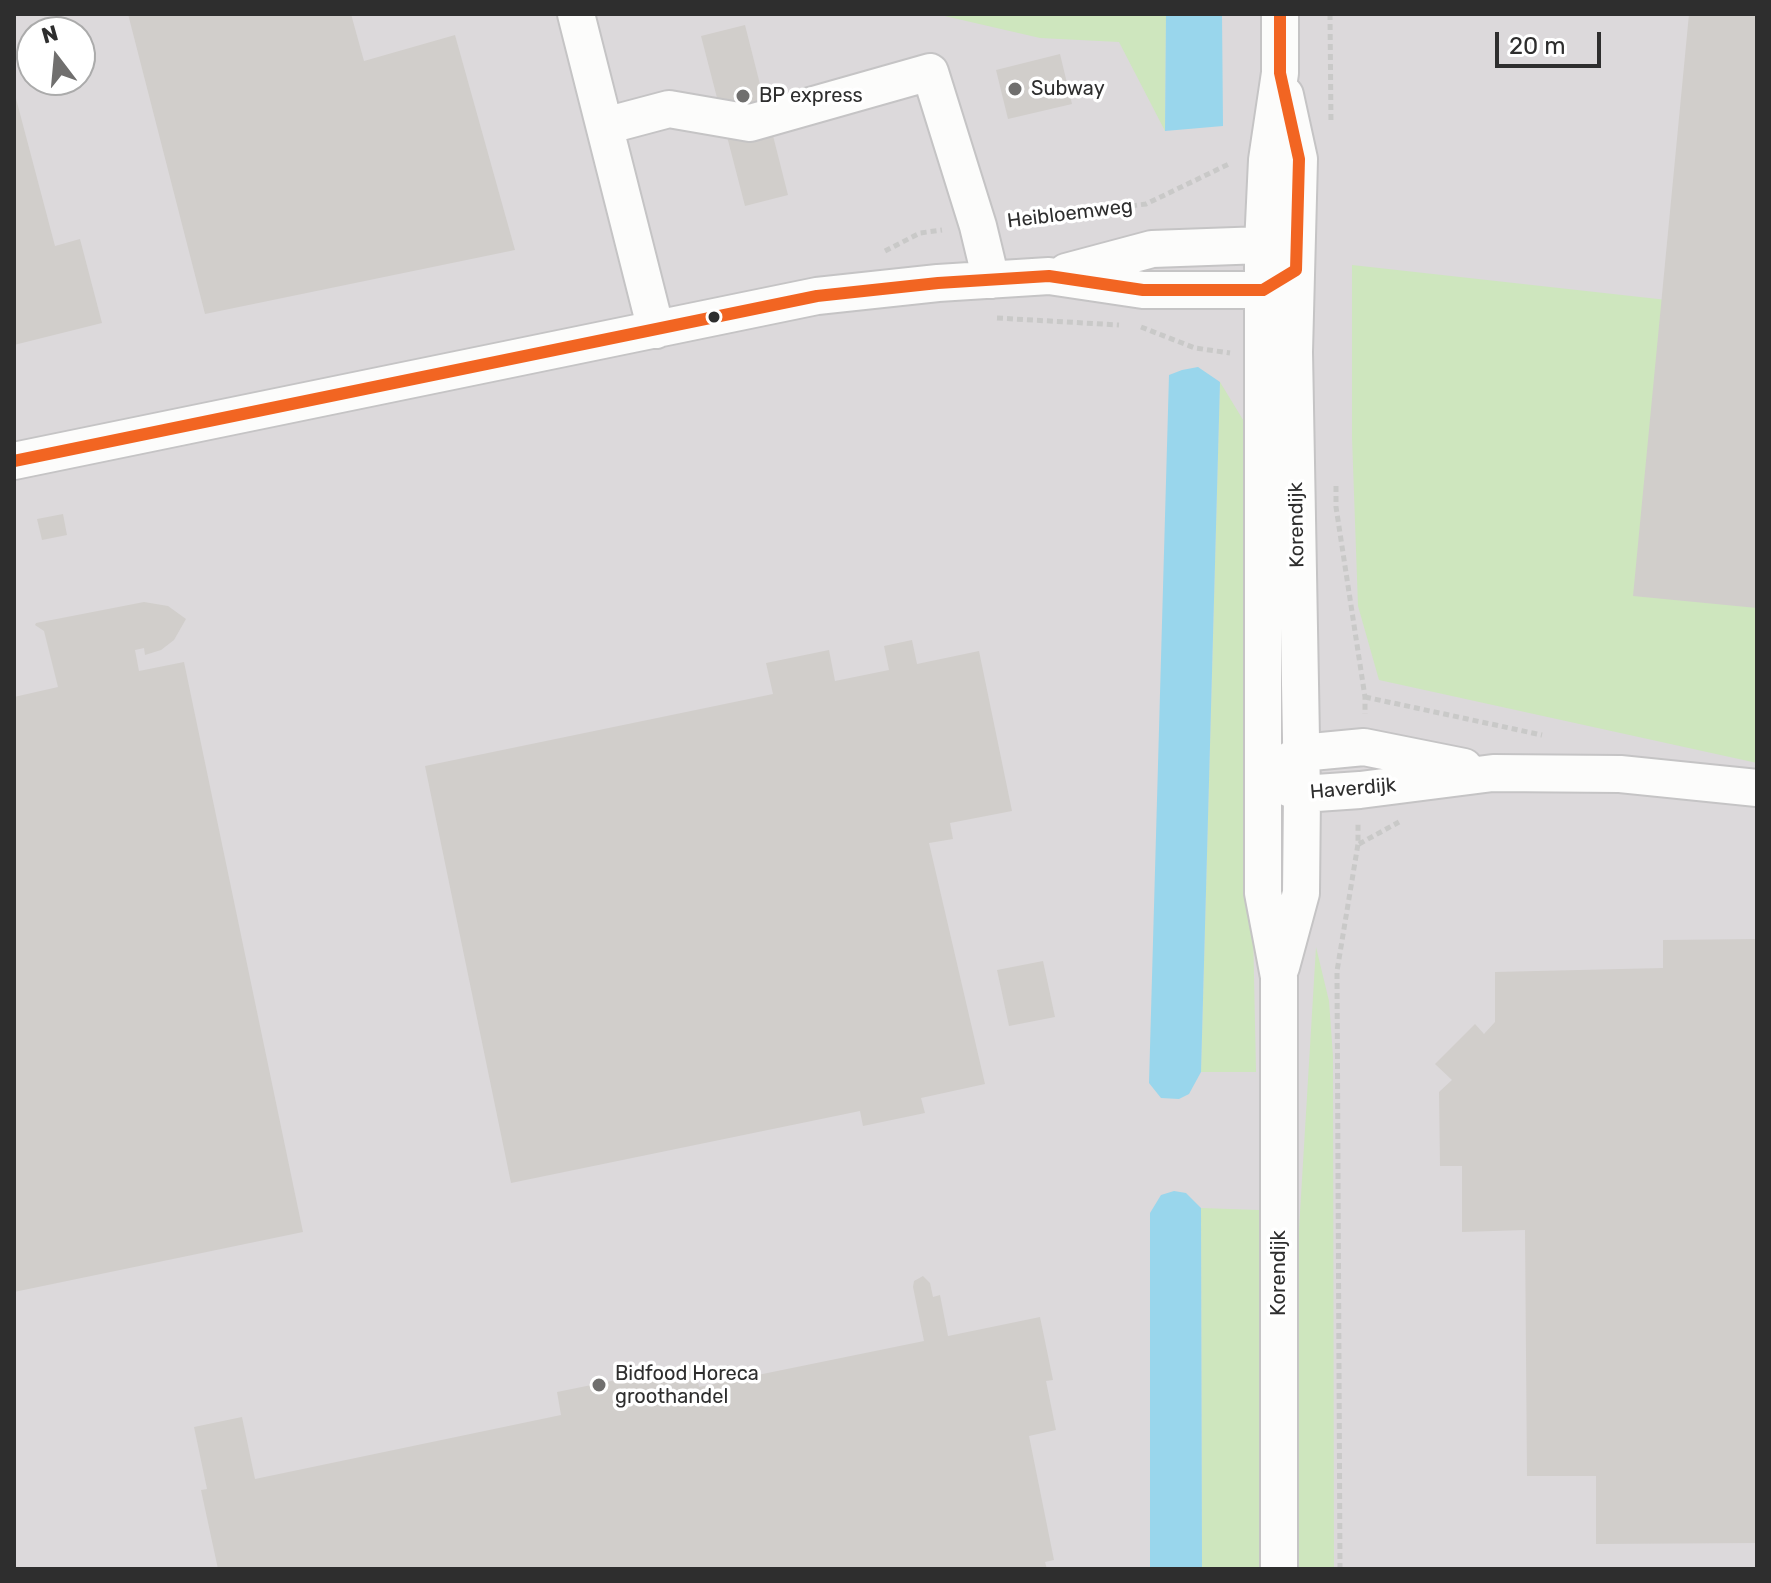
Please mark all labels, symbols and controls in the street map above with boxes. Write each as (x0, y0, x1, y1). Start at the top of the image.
north arrow (16, 16, 96, 96)
scale bar (1499, 16, 1605, 66)
text: N (38, 19, 61, 50)
text: 20 m (1509, 32, 1566, 60)
place label: Subway (1031, 77, 1105, 101)
marker: Subway (1006, 80, 1024, 98)
place label: BP express (759, 84, 863, 108)
marker: BP express (734, 87, 752, 105)
street label: Heibloemweg (1006, 194, 1134, 234)
unlabelled marker (706, 309, 722, 325)
street label: Korendijk (1284, 482, 1310, 568)
street label: Haverdijk (1309, 773, 1397, 805)
street label: Korendijk (1267, 1230, 1291, 1316)
place label: Bidfood Horeca groothandel (615, 1362, 759, 1409)
marker: Bidfood Horeca groothandel (590, 1376, 608, 1394)

